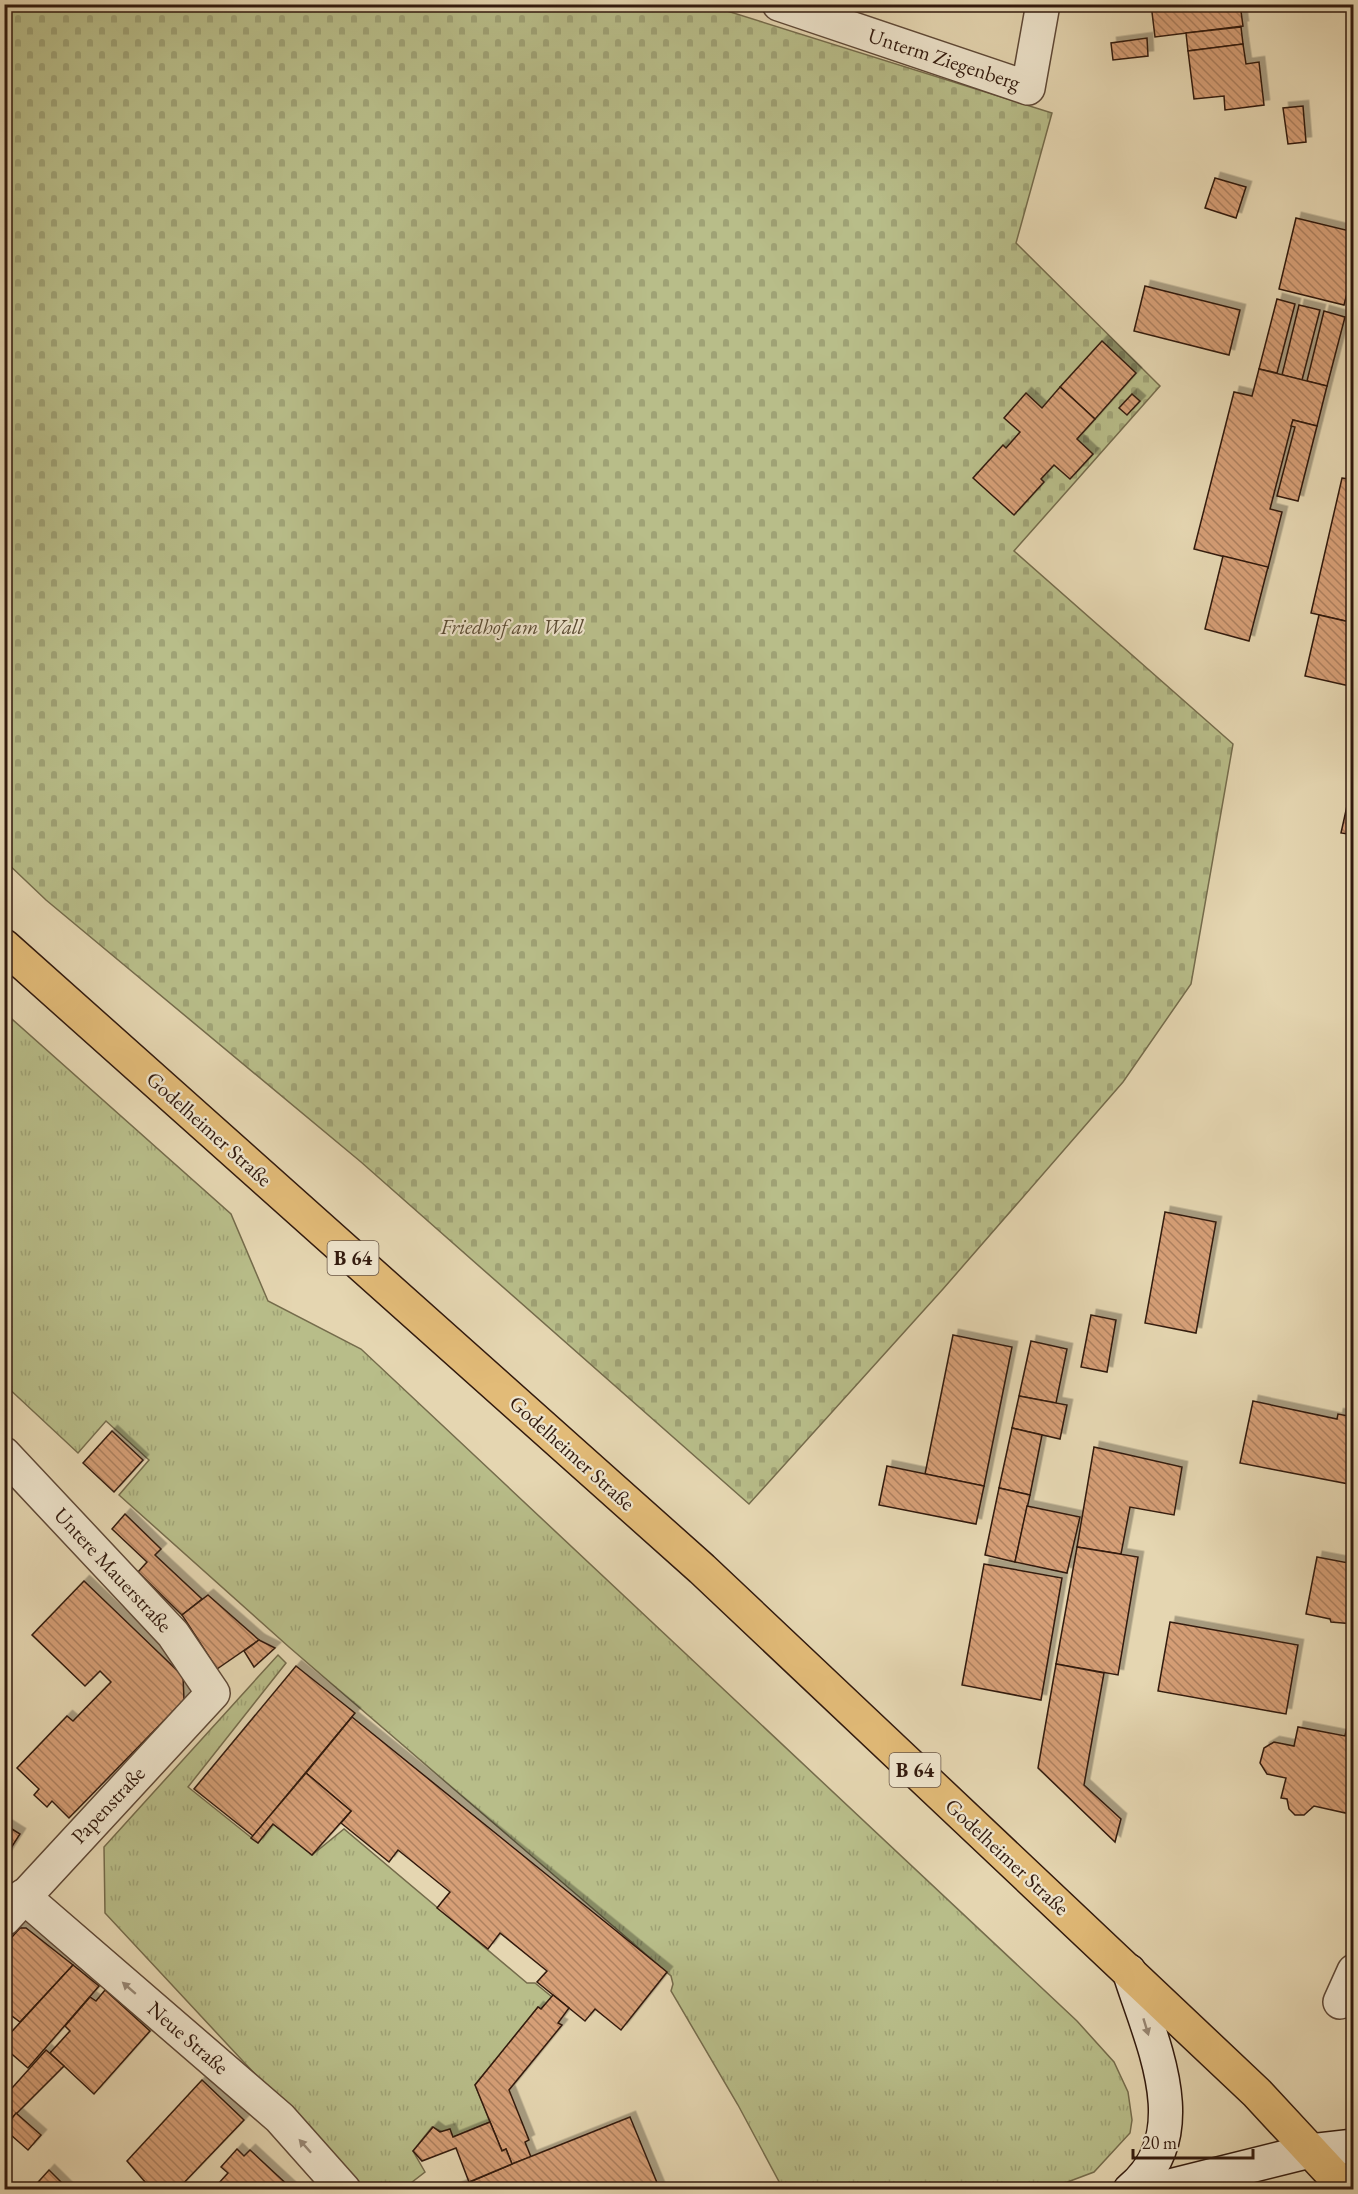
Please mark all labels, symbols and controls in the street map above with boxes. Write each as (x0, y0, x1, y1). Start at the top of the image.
street label: Unterm Ziegenberg (865, 21, 1025, 96)
park label: Friedhof am Wall (440, 613, 584, 640)
street label: Godelheimer Straße (141, 1065, 278, 1192)
road number: B 64 (328, 1241, 378, 1275)
street label: Godelheimer Straße (504, 1389, 641, 1516)
street label: Untere Mauerstraße (48, 1501, 178, 1638)
road number: B 64 (890, 1753, 940, 1787)
street label: Papenstraße (65, 1760, 150, 1849)
street label: Godelheimer Straße (940, 1792, 1075, 1921)
one-way arrow (121, 1981, 137, 1994)
street label: Neue Straße (142, 1995, 234, 2080)
one-way arrow (1142, 2018, 1151, 2036)
scale bar (1133, 2122, 1253, 2160)
text: 20 m (1142, 2131, 1177, 2154)
one-way arrow (299, 2139, 312, 2154)

